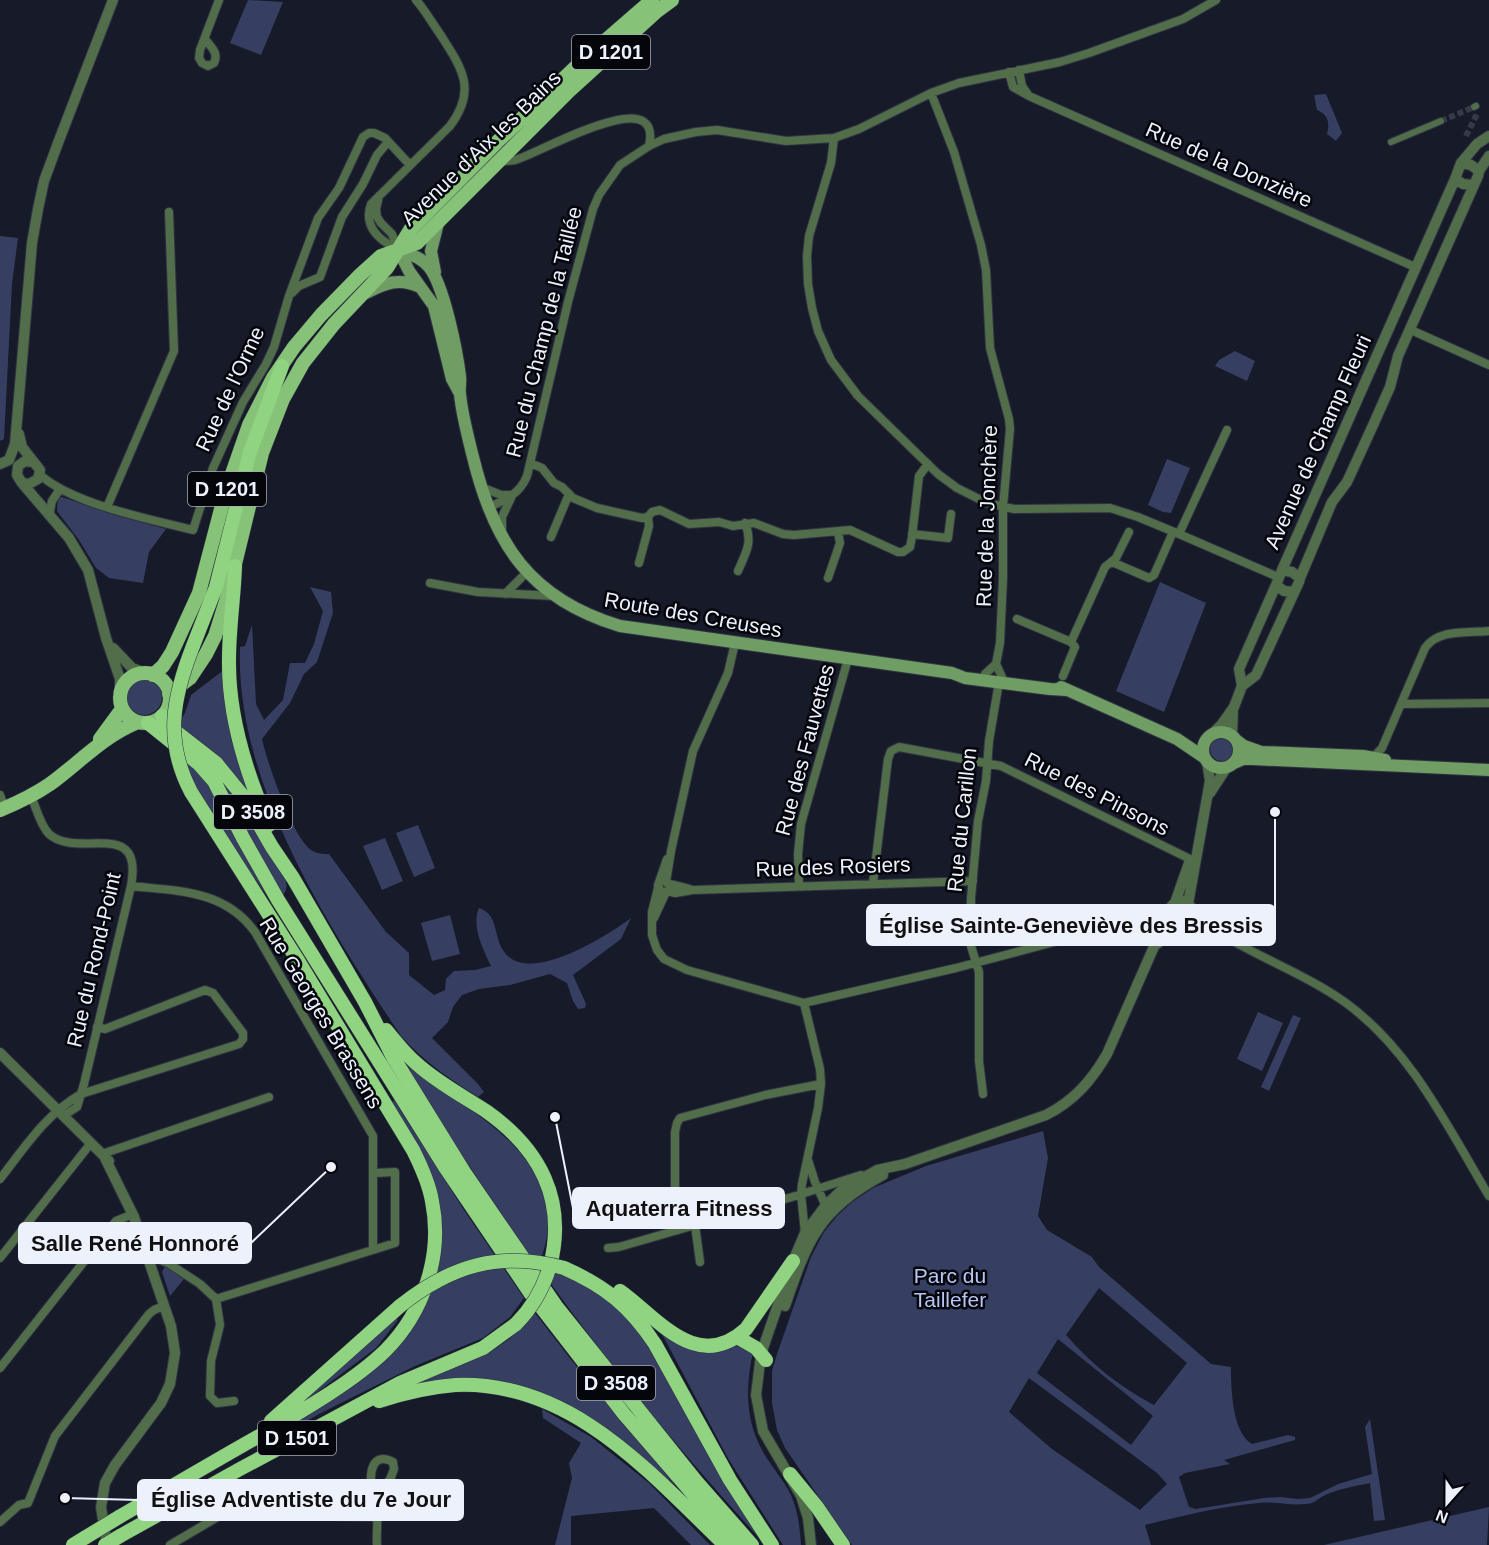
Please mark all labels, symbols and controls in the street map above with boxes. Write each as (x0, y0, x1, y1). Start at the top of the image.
road number: D 1201 (572, 35, 650, 69)
street label: Avenue d'Aix les Bains (396, 66, 565, 230)
street label: Rue de la Donzière (1142, 117, 1316, 212)
street label: Rue du Champ de la Taillée (501, 204, 586, 460)
street label: Rue de l'Orme (191, 323, 268, 455)
street label: Avenue de Champ Fleuri (1260, 331, 1375, 552)
street label: Rue de la Jonchère (972, 425, 1001, 607)
road number: D 1201 (188, 472, 266, 506)
street label: Route des Creuses (603, 588, 784, 641)
street label: Rue des Fauvettes (771, 662, 838, 838)
street label: Rue du Carillon (943, 747, 981, 893)
street label: Rue des Pinsons (1021, 747, 1173, 840)
road number: D 3508 (214, 795, 292, 829)
street label: Rue des Rosiers (755, 852, 911, 881)
street label: Rue du Rond-Point (62, 870, 125, 1049)
callout: Église Sainte-Geneviève des Bressis (867, 905, 1275, 945)
street label: Rue Georges Brassens (255, 913, 387, 1112)
text: Église Sainte-Geneviève des Bressis (879, 913, 1263, 938)
callout: Aquaterra Fitness (573, 1188, 784, 1228)
text: Aquaterra Fitness (585, 1196, 773, 1221)
callout: Salle René Honnoré (19, 1223, 251, 1263)
text: Salle René Honnoré (31, 1231, 239, 1256)
park label: Parc du Taillefer (914, 1264, 986, 1311)
road number: D 3508 (577, 1366, 655, 1400)
road number: D 1501 (258, 1421, 336, 1455)
north arrow (1417, 1473, 1477, 1533)
callout: Église Adventiste du 7e Jour (138, 1480, 463, 1520)
text: Église Adventiste du 7e Jour (151, 1487, 451, 1512)
text: N (1433, 1507, 1450, 1527)

